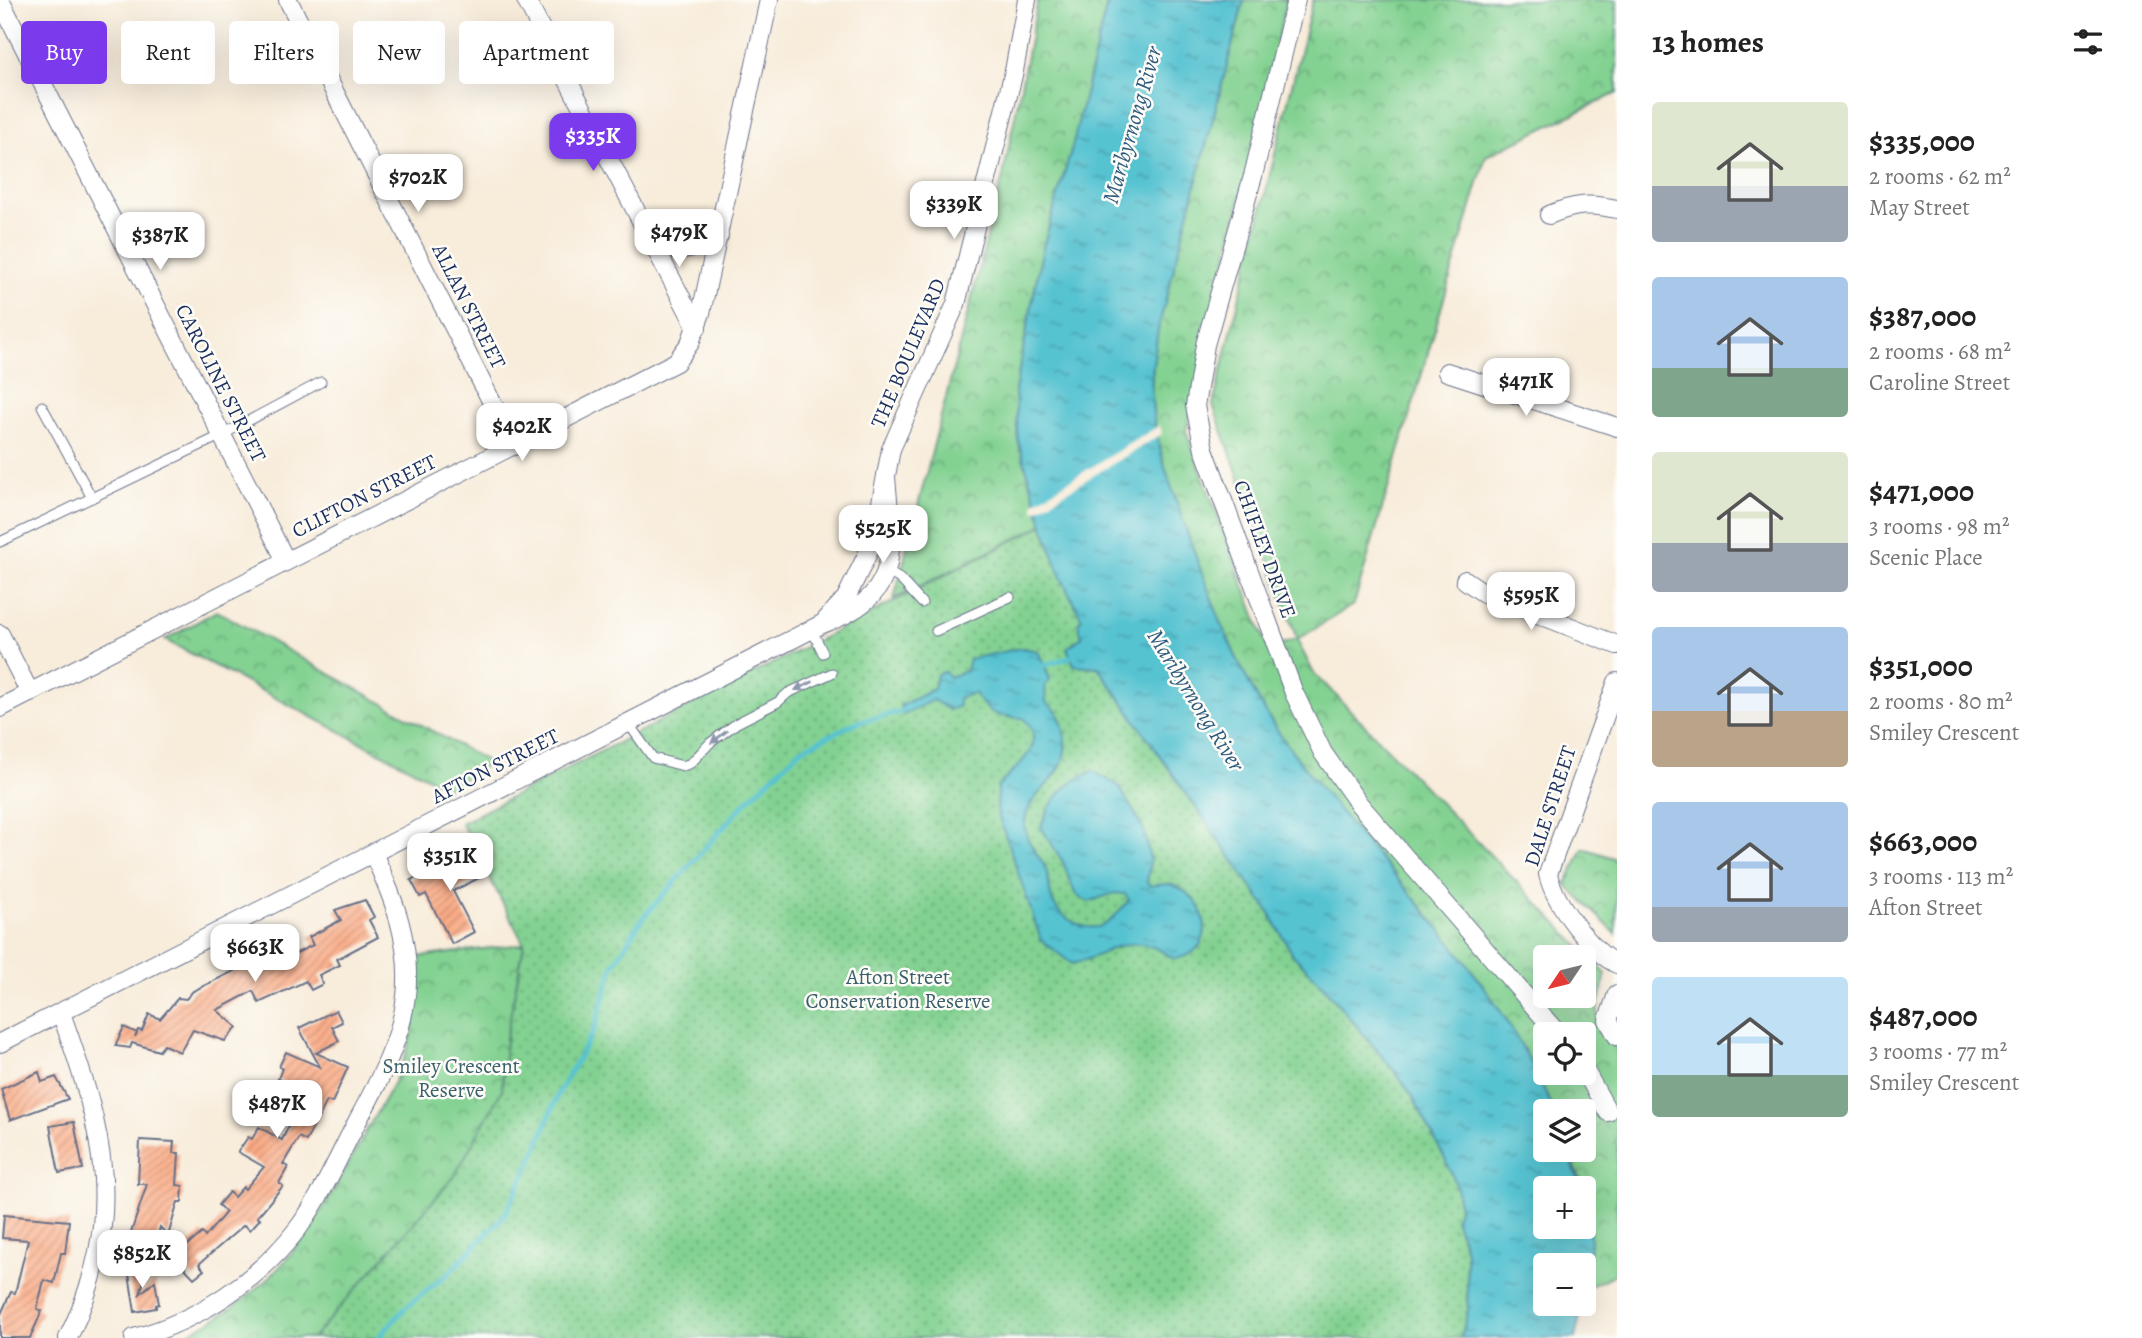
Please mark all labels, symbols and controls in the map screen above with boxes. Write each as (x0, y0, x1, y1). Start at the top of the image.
chip: Buy (21, 21, 107, 84)
chip: Rent (121, 21, 215, 84)
chip: Filters (229, 21, 339, 84)
chip: New (353, 21, 445, 84)
chip: Apartment (459, 21, 614, 84)
text: 13 homes (1652, 22, 1764, 62)
icon: filters (2069, 23, 2107, 61)
water label: Maribyrnong River (1095, 42, 1170, 207)
pin: $335K (544, 114, 642, 173)
text: $335K (565, 120, 621, 151)
text: $335,000 (1869, 121, 1975, 161)
icon: home (1708, 130, 1792, 214)
pin: $702K (369, 154, 467, 214)
text: $702K (389, 161, 447, 192)
text: 2 rooms · 62 m² (1869, 161, 2011, 192)
pin: $339K (905, 182, 1003, 241)
text: $339K (926, 188, 982, 219)
text: May Street (1869, 192, 1970, 223)
pin: $479K (630, 210, 728, 269)
pin: $387K (111, 212, 209, 272)
text: $479K (650, 216, 708, 247)
text: $387K (132, 219, 188, 250)
street label: ALLAN STREET (425, 238, 513, 374)
street label: THE BOULEVARD (864, 274, 952, 432)
text: $387,000 (1869, 296, 1976, 336)
street label: CAROLINE STREET (169, 299, 273, 467)
icon: home (1708, 305, 1792, 389)
text: 2 rooms · 68 m² (1869, 336, 2011, 367)
pin: $471K (1477, 358, 1575, 418)
text: $471K (1499, 365, 1553, 396)
text: Caroline Street (1869, 367, 2010, 398)
pin: $402K (473, 404, 571, 463)
text: $402K (492, 410, 552, 441)
street label: CLIFTON STREET (287, 447, 441, 544)
text: $471,000 (1869, 471, 1974, 511)
street label: CHIFLEY DRIVE (1227, 476, 1303, 622)
icon: home (1708, 480, 1792, 564)
pin: $525K (834, 505, 932, 565)
text: 3 rooms · 98 m² (1869, 511, 2010, 542)
text: $525K (855, 512, 911, 543)
text: Scenic Place (1869, 542, 1983, 573)
pin: $595K (1482, 572, 1580, 632)
text: $595K (1503, 579, 1559, 610)
water label: Maribyrnong River (1140, 623, 1253, 778)
text: $351,000 (1869, 646, 1973, 686)
icon: home (1708, 655, 1792, 739)
one-way arrow (794, 680, 814, 692)
text: 2 rooms · 80 m² (1869, 686, 2013, 717)
text: Smiley Crescent (1869, 717, 2019, 748)
street label: AFTON STREET (426, 722, 564, 811)
one-way arrow (710, 729, 728, 743)
street label: DALE STREET (1517, 742, 1583, 870)
text: $663,000 (1869, 821, 1977, 861)
icon: home (1708, 830, 1792, 914)
pin: $351K (401, 834, 499, 893)
text: $351K (423, 840, 477, 871)
text: 3 rooms · 113 m² (1869, 861, 2013, 892)
text: Afton Street (1869, 892, 1983, 923)
pin: $663K (206, 925, 304, 984)
text: $663K (226, 931, 284, 962)
north arrow (1533, 945, 1596, 1008)
map controls (1533, 945, 1596, 1316)
park label: Afton Street Conservation Reserve (806, 963, 990, 1015)
text: $487,000 (1869, 996, 1978, 1036)
icon: home (1708, 1005, 1792, 1089)
button: locate (1533, 1022, 1596, 1085)
text: 3 rooms · 77 m² (1869, 1036, 2007, 1067)
park label: Smiley Crescent Reserve (382, 1052, 520, 1104)
text: Smiley Crescent (1869, 1067, 2019, 1098)
pin: $487K (228, 1080, 326, 1140)
text: $487K (248, 1087, 306, 1118)
button: layers (1533, 1099, 1596, 1162)
button: + (1533, 1176, 1596, 1239)
pin: $852K (93, 1230, 191, 1290)
text: $852K (113, 1237, 171, 1268)
button: − (1533, 1253, 1596, 1316)

